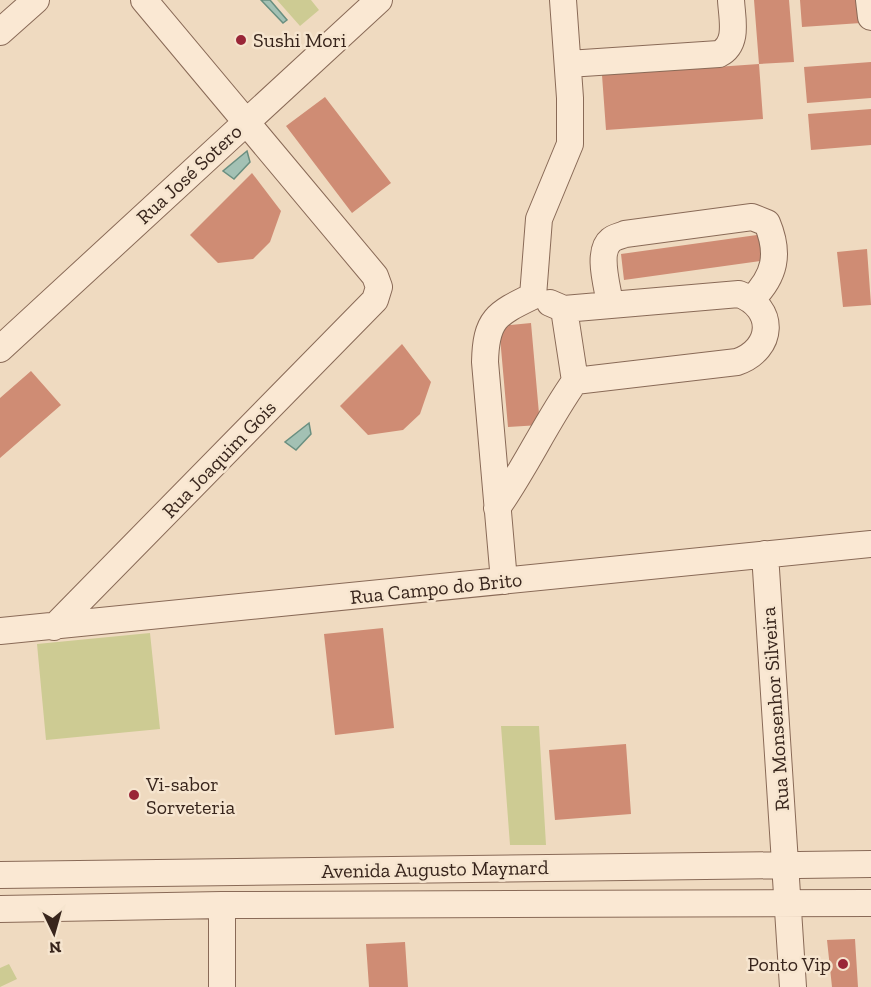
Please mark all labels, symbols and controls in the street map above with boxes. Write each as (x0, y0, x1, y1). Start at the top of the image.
place label: Sushi Mori (253, 28, 347, 52)
marker: Sushi Mori (234, 33, 248, 47)
street label: Rua José Sotero (131, 119, 247, 229)
street label: Rua Joaquim Gois (157, 395, 281, 523)
street label: Rua Campo do Brito (349, 567, 523, 609)
street label: Rua Monsenhor Silveira (756, 606, 794, 812)
place label: Vi-sabor Sorveteria (145, 772, 235, 819)
marker: Vi-sabor Sorveteria (127, 788, 141, 802)
street label: Avenida Augusto Maynard (321, 855, 549, 883)
north arrow (24, 903, 84, 963)
text: N (48, 937, 62, 957)
place label: Ponto Vip (748, 952, 831, 976)
marker: Ponto Vip (836, 957, 850, 971)

